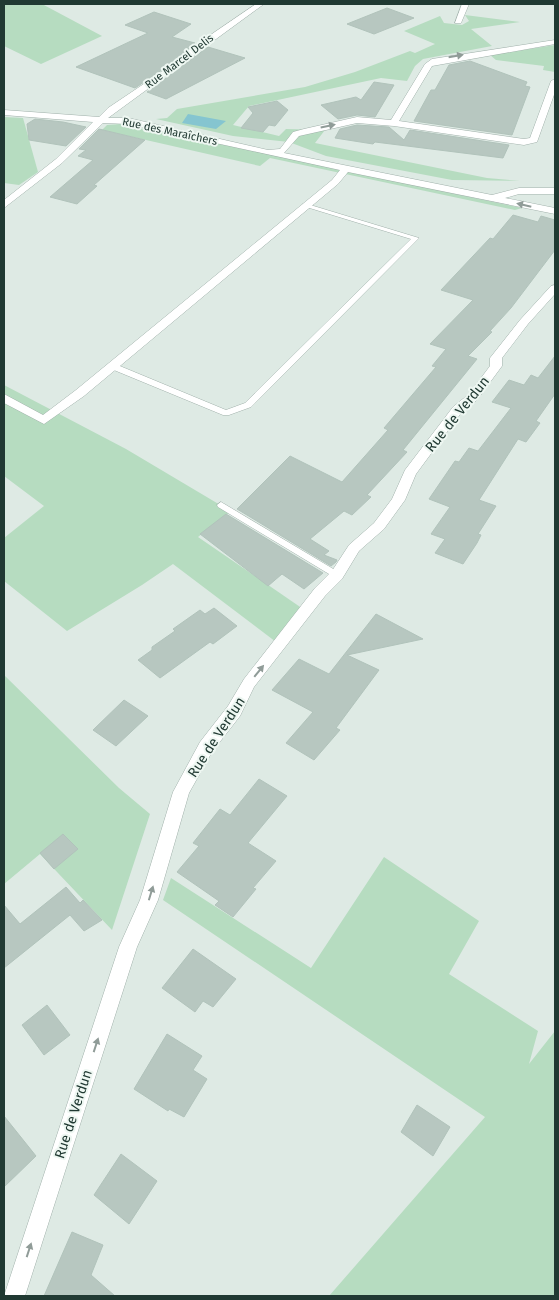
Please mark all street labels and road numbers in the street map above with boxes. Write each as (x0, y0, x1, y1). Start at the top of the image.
street label: Rue Marcel Delis (143, 31, 216, 91)
street label: Rue des Maraîchers (121, 115, 219, 148)
street label: Rue de Verdun (422, 373, 493, 456)
street label: Rue de Verdun (184, 694, 249, 781)
street label: Rue de Verdun (51, 1068, 96, 1161)

